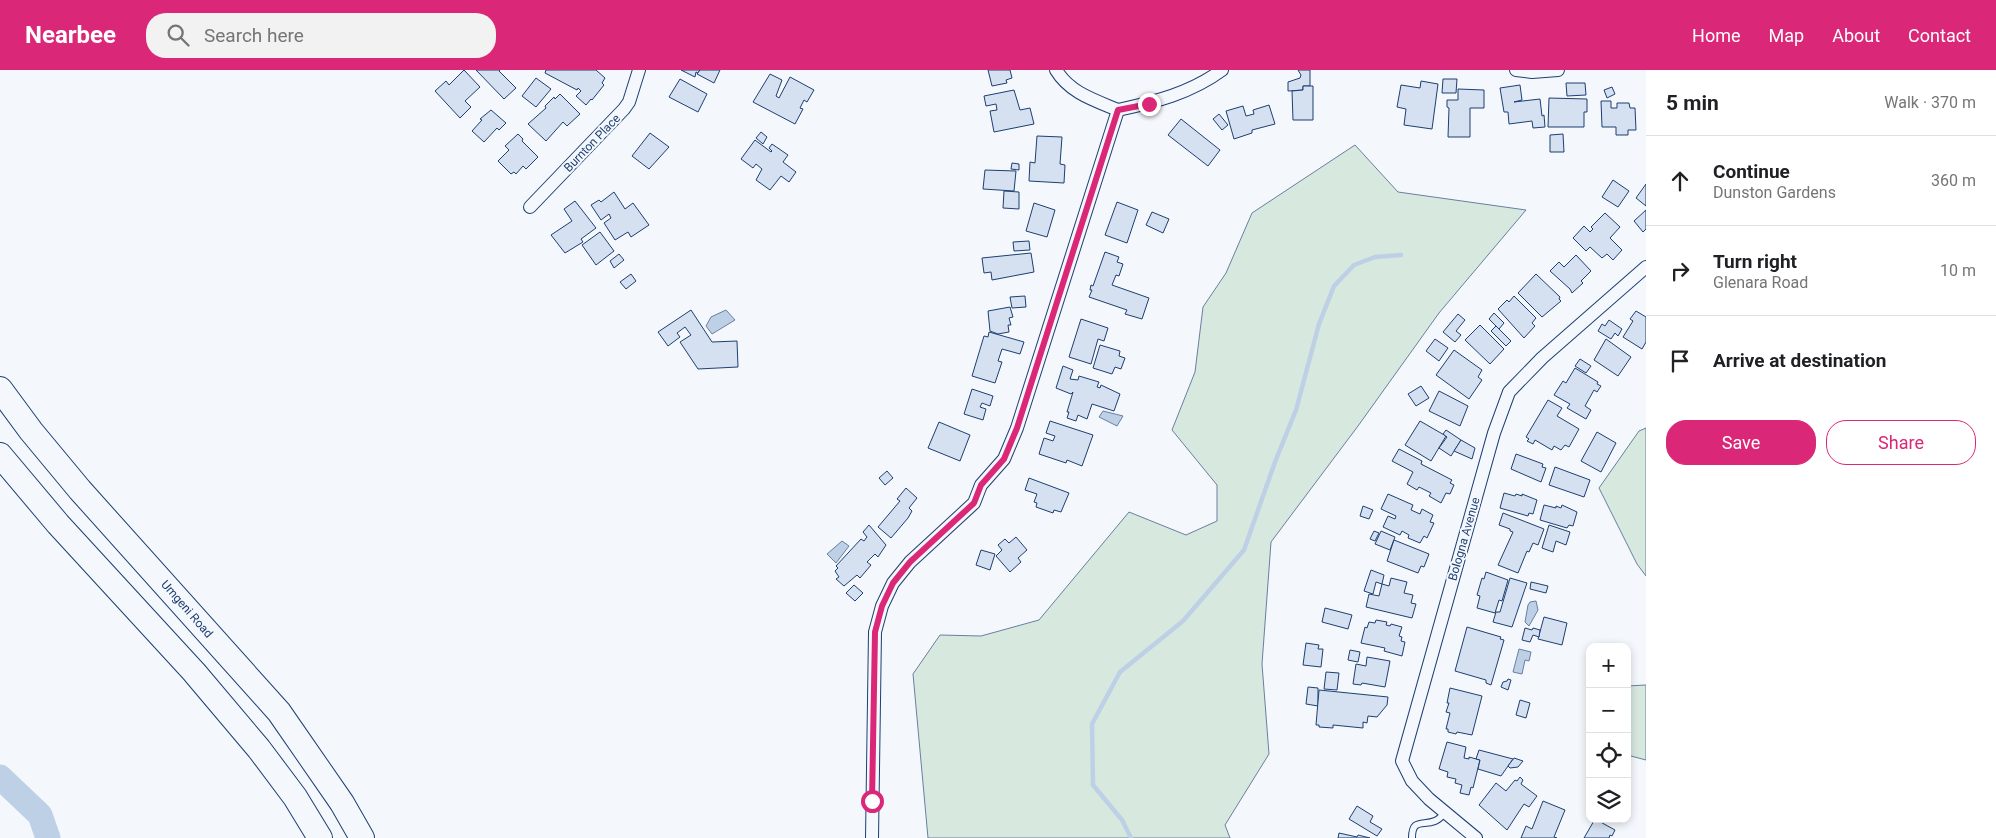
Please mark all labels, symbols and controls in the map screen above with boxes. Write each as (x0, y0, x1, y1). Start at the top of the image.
search box (146, 13, 496, 58)
text: Nearbee (25, 21, 116, 49)
icon: search (164, 21, 192, 49)
text: Search here (204, 24, 304, 47)
text: Home (1692, 25, 1741, 46)
text: Map (1769, 25, 1804, 46)
text: About (1832, 25, 1880, 46)
text: Contact (1908, 25, 1971, 46)
text: 5 min (1666, 91, 1719, 115)
route end (1138, 93, 1161, 116)
text: Walk · 370 m (1884, 93, 1976, 112)
street label: Burnton Place (561, 111, 623, 175)
text: Continue (1713, 160, 1790, 183)
icon: ahead (1666, 167, 1694, 195)
text: 360 m (1931, 171, 1976, 190)
text: Dunston Gardens (1713, 183, 1836, 202)
text: Turn right (1713, 250, 1797, 273)
icon: right (1666, 257, 1694, 285)
text: 10 m (1940, 261, 1976, 280)
text: Glenara Road (1713, 273, 1808, 292)
icon: arrive (1666, 347, 1694, 375)
text: Arrive at destination (1713, 349, 1886, 372)
button: Save (1666, 420, 1816, 465)
button: Share (1826, 420, 1976, 465)
street label: Bologna Avenue (1445, 496, 1483, 582)
street label: Umgeni Road (158, 577, 216, 641)
map controls (1586, 643, 1631, 823)
button: + (1586, 643, 1631, 688)
button: − (1586, 688, 1631, 733)
button: locate (1586, 733, 1631, 778)
button: layers (1586, 778, 1631, 823)
route start (861, 790, 884, 813)

